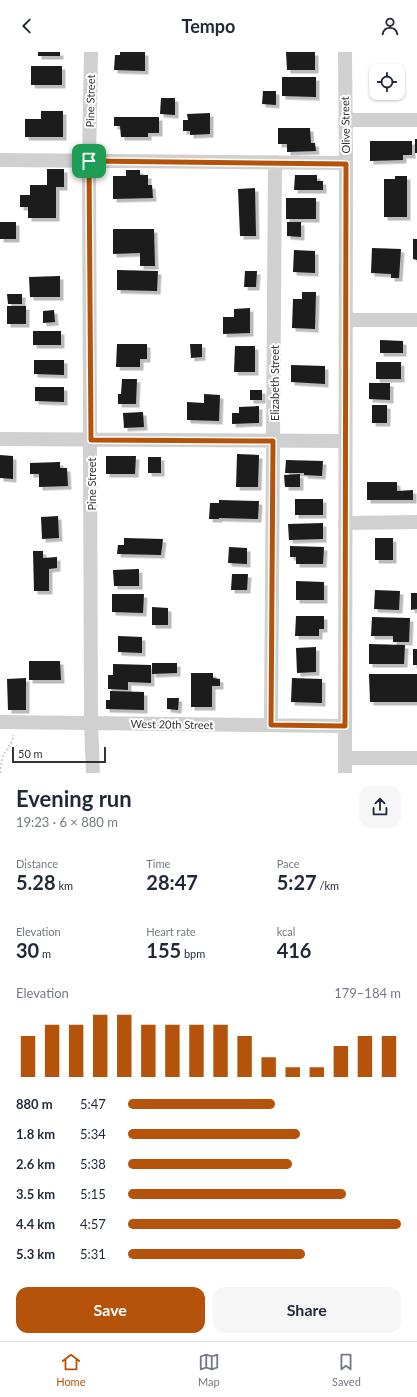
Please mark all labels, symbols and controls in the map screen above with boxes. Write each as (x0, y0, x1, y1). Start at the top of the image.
icon: back (16, 15, 38, 37)
text: Tempo (182, 15, 235, 37)
icon: person (379, 15, 401, 37)
map controls (369, 64, 405, 100)
button: locate (369, 64, 405, 100)
street label: Pine Street (83, 74, 97, 128)
street label: Olive Street (338, 96, 352, 154)
pin (72, 144, 106, 178)
icon: arrive (78, 150, 100, 172)
street label: Elizabeth Street (268, 345, 281, 421)
street label: Pine Street (85, 457, 98, 510)
street label: West 20th Street (131, 717, 214, 731)
scale bar (12, 745, 106, 764)
text: 50 m (18, 747, 43, 760)
text: Evening run (16, 785, 132, 812)
button: share (359, 786, 401, 828)
text: 19:23 · 6 × 880 m (16, 814, 118, 830)
text: Distance (16, 857, 58, 870)
text: Time (146, 857, 170, 870)
text: Pace (277, 857, 300, 870)
text: 5.28 (16, 870, 56, 894)
text: 28:47 (146, 870, 198, 894)
text: 5:27 (277, 870, 317, 894)
text: km (56, 879, 73, 892)
text: /km (317, 879, 339, 892)
text: Elevation (16, 925, 61, 938)
text: Heart rate (146, 925, 196, 938)
text: kcal (277, 925, 295, 938)
text: 30 (16, 938, 39, 962)
text: 155 (146, 938, 181, 962)
text: 416 (277, 938, 311, 962)
text: m (39, 947, 51, 960)
text: bpm (181, 947, 205, 960)
text: Elevation (16, 985, 69, 1001)
text: 179–184 m (334, 985, 401, 1001)
text: 880 m (16, 1096, 53, 1112)
text: 5:47 (80, 1096, 106, 1112)
text: 1.8 km (16, 1126, 55, 1142)
text: 5:34 (80, 1126, 106, 1142)
text: 2.6 km (16, 1156, 55, 1172)
text: 5:38 (80, 1156, 106, 1172)
text: 3.5 km (16, 1186, 55, 1202)
text: 5:15 (80, 1186, 106, 1202)
text: 4.4 km (16, 1216, 55, 1232)
text: 4:57 (80, 1216, 106, 1232)
text: 5.3 km (16, 1246, 55, 1262)
text: 5:31 (80, 1246, 106, 1262)
button: Save (16, 1287, 205, 1333)
button: Share (213, 1287, 401, 1333)
tab: Home (56, 1351, 85, 1388)
tab: Map (198, 1351, 220, 1388)
tab: Saved (332, 1351, 361, 1388)

